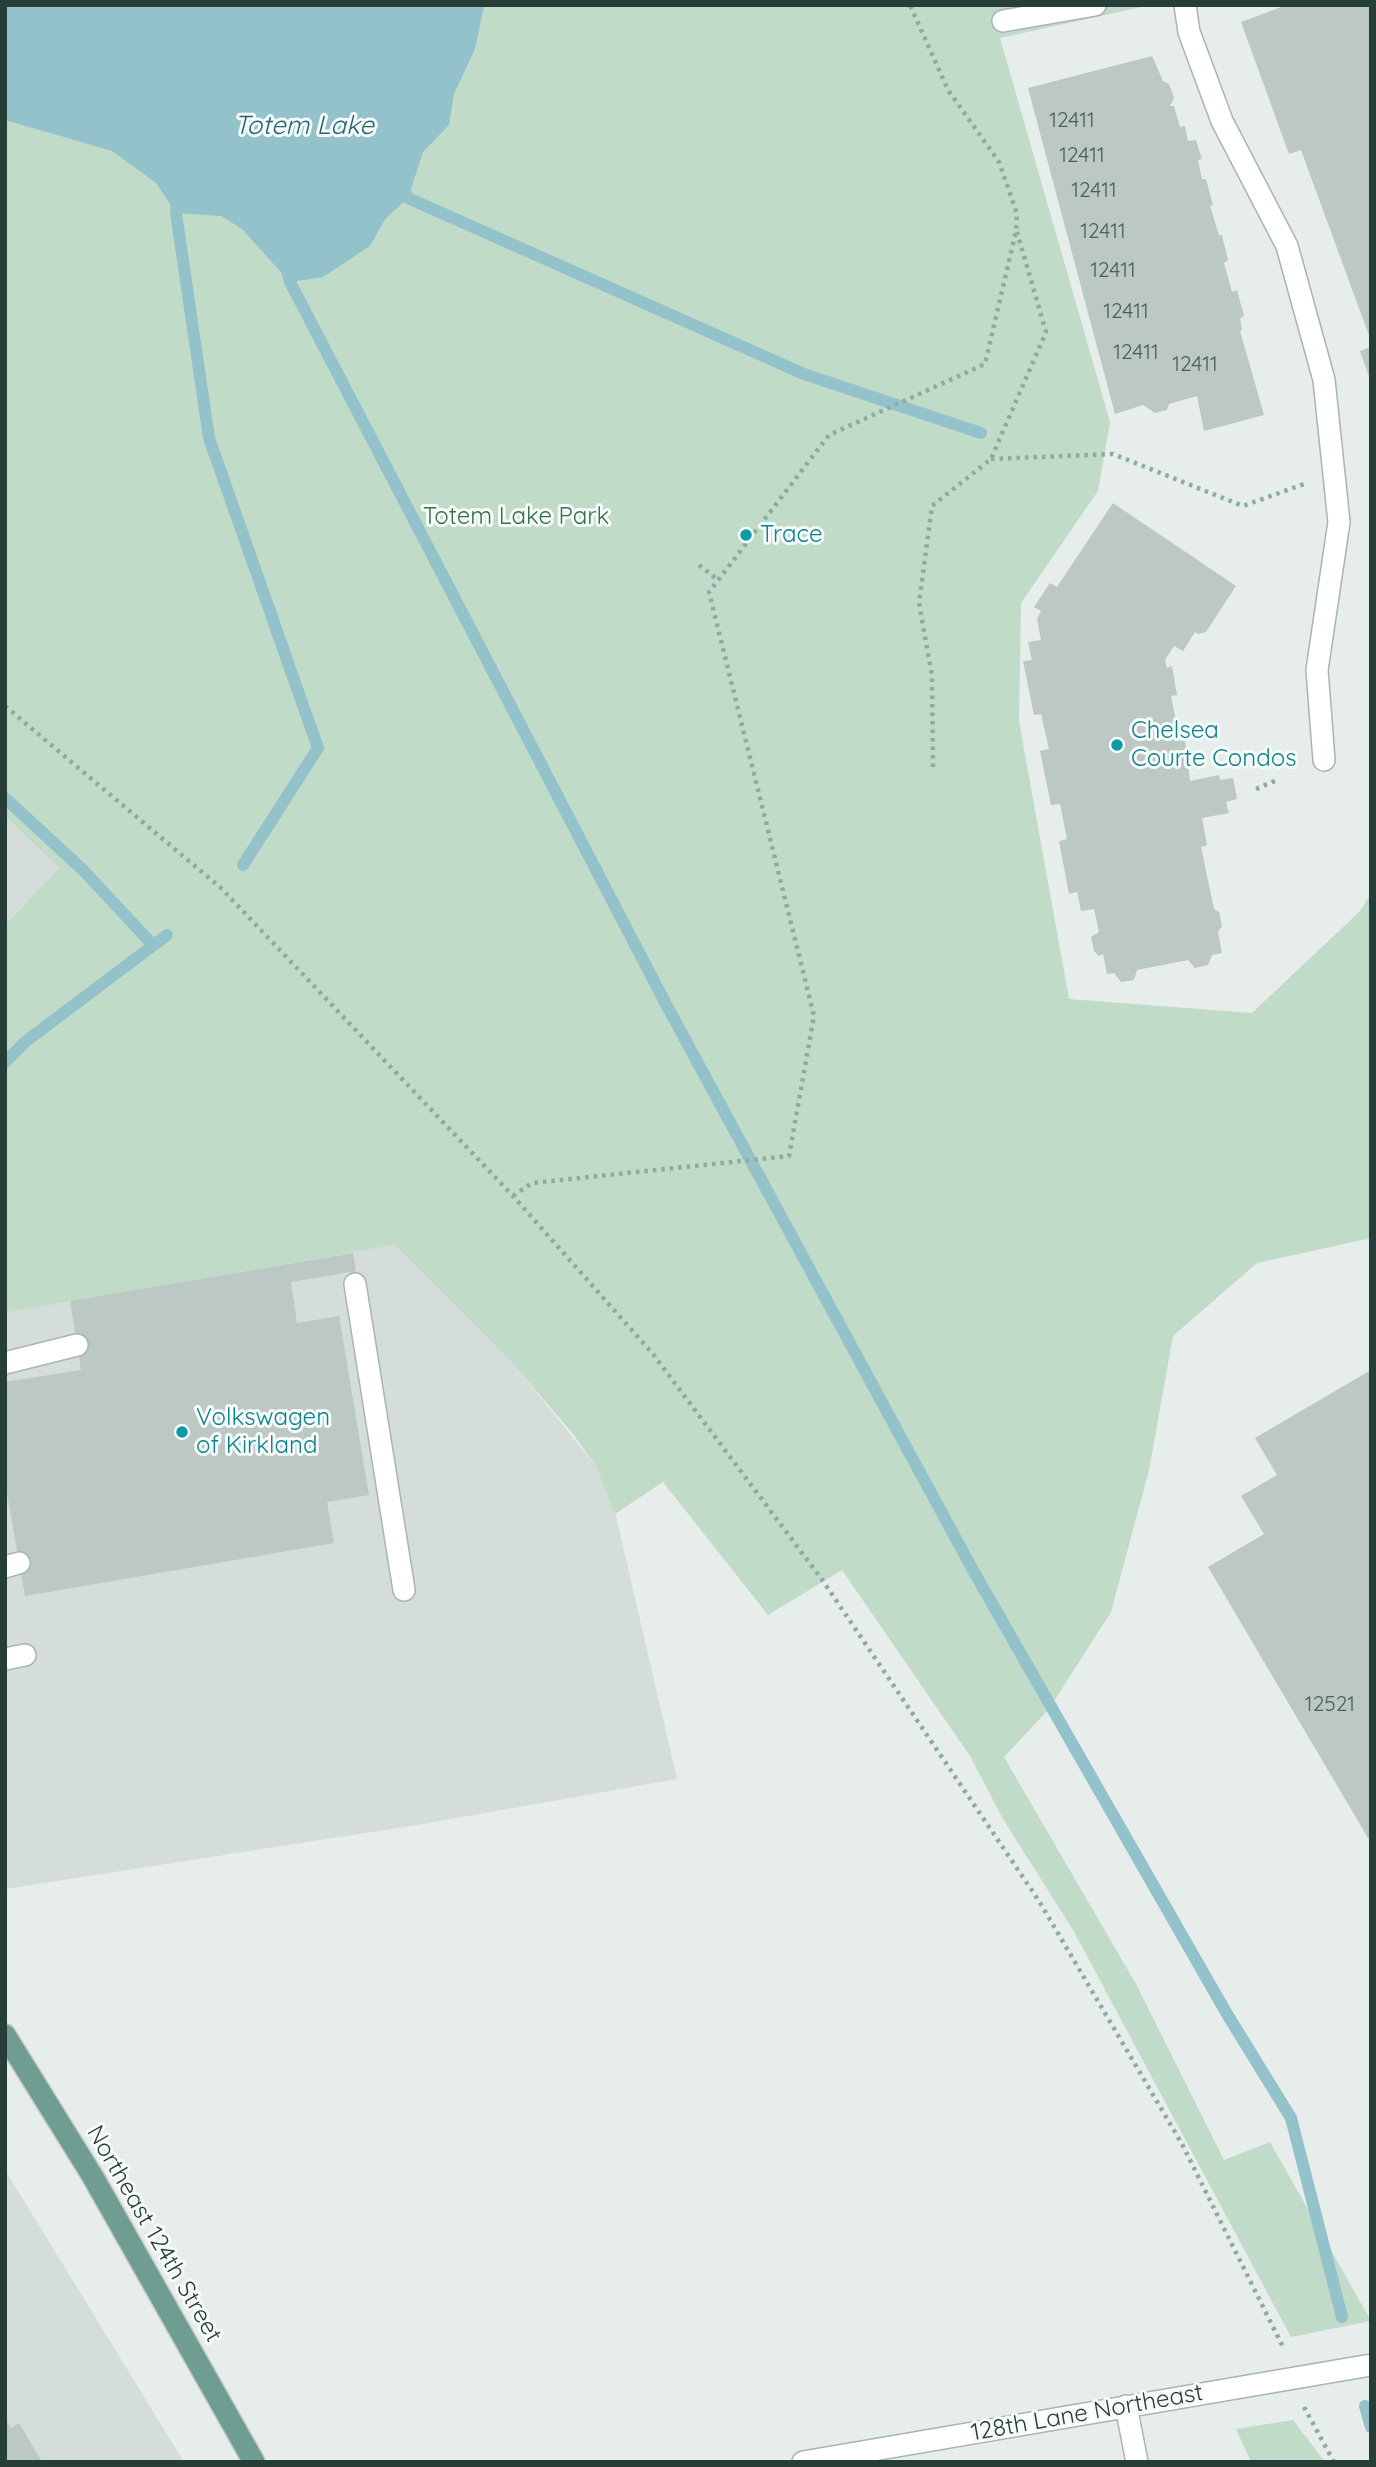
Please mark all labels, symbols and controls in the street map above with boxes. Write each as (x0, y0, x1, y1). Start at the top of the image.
house number: 12411 (1049, 108, 1095, 134)
water label: Totem Lake (234, 110, 374, 142)
house number: 12411 (1059, 143, 1105, 169)
house number: 12411 (1071, 178, 1117, 204)
house number: 12411 (1080, 219, 1126, 245)
house number: 12411 (1090, 258, 1136, 284)
house number: 12411 (1103, 299, 1149, 325)
house number: 12411 (1113, 340, 1159, 366)
house number: 12411 (1172, 352, 1218, 378)
park label: Totem Lake Park (423, 503, 609, 531)
place label: Trace (760, 521, 823, 549)
marker: Trace (738, 527, 754, 543)
place label: Chelsea Courte Condos (1131, 717, 1297, 773)
marker: Chelsea Courte Condos (1109, 737, 1125, 753)
place label: Volkswagen of Kirkland (196, 1404, 330, 1460)
marker: Volkswagen of Kirkland (174, 1424, 190, 1440)
house number: 12521 (1305, 1692, 1355, 1718)
street label: Northeast 124th Street (80, 2120, 228, 2348)
street label: 128th Lane Northeast (969, 2378, 1205, 2448)

